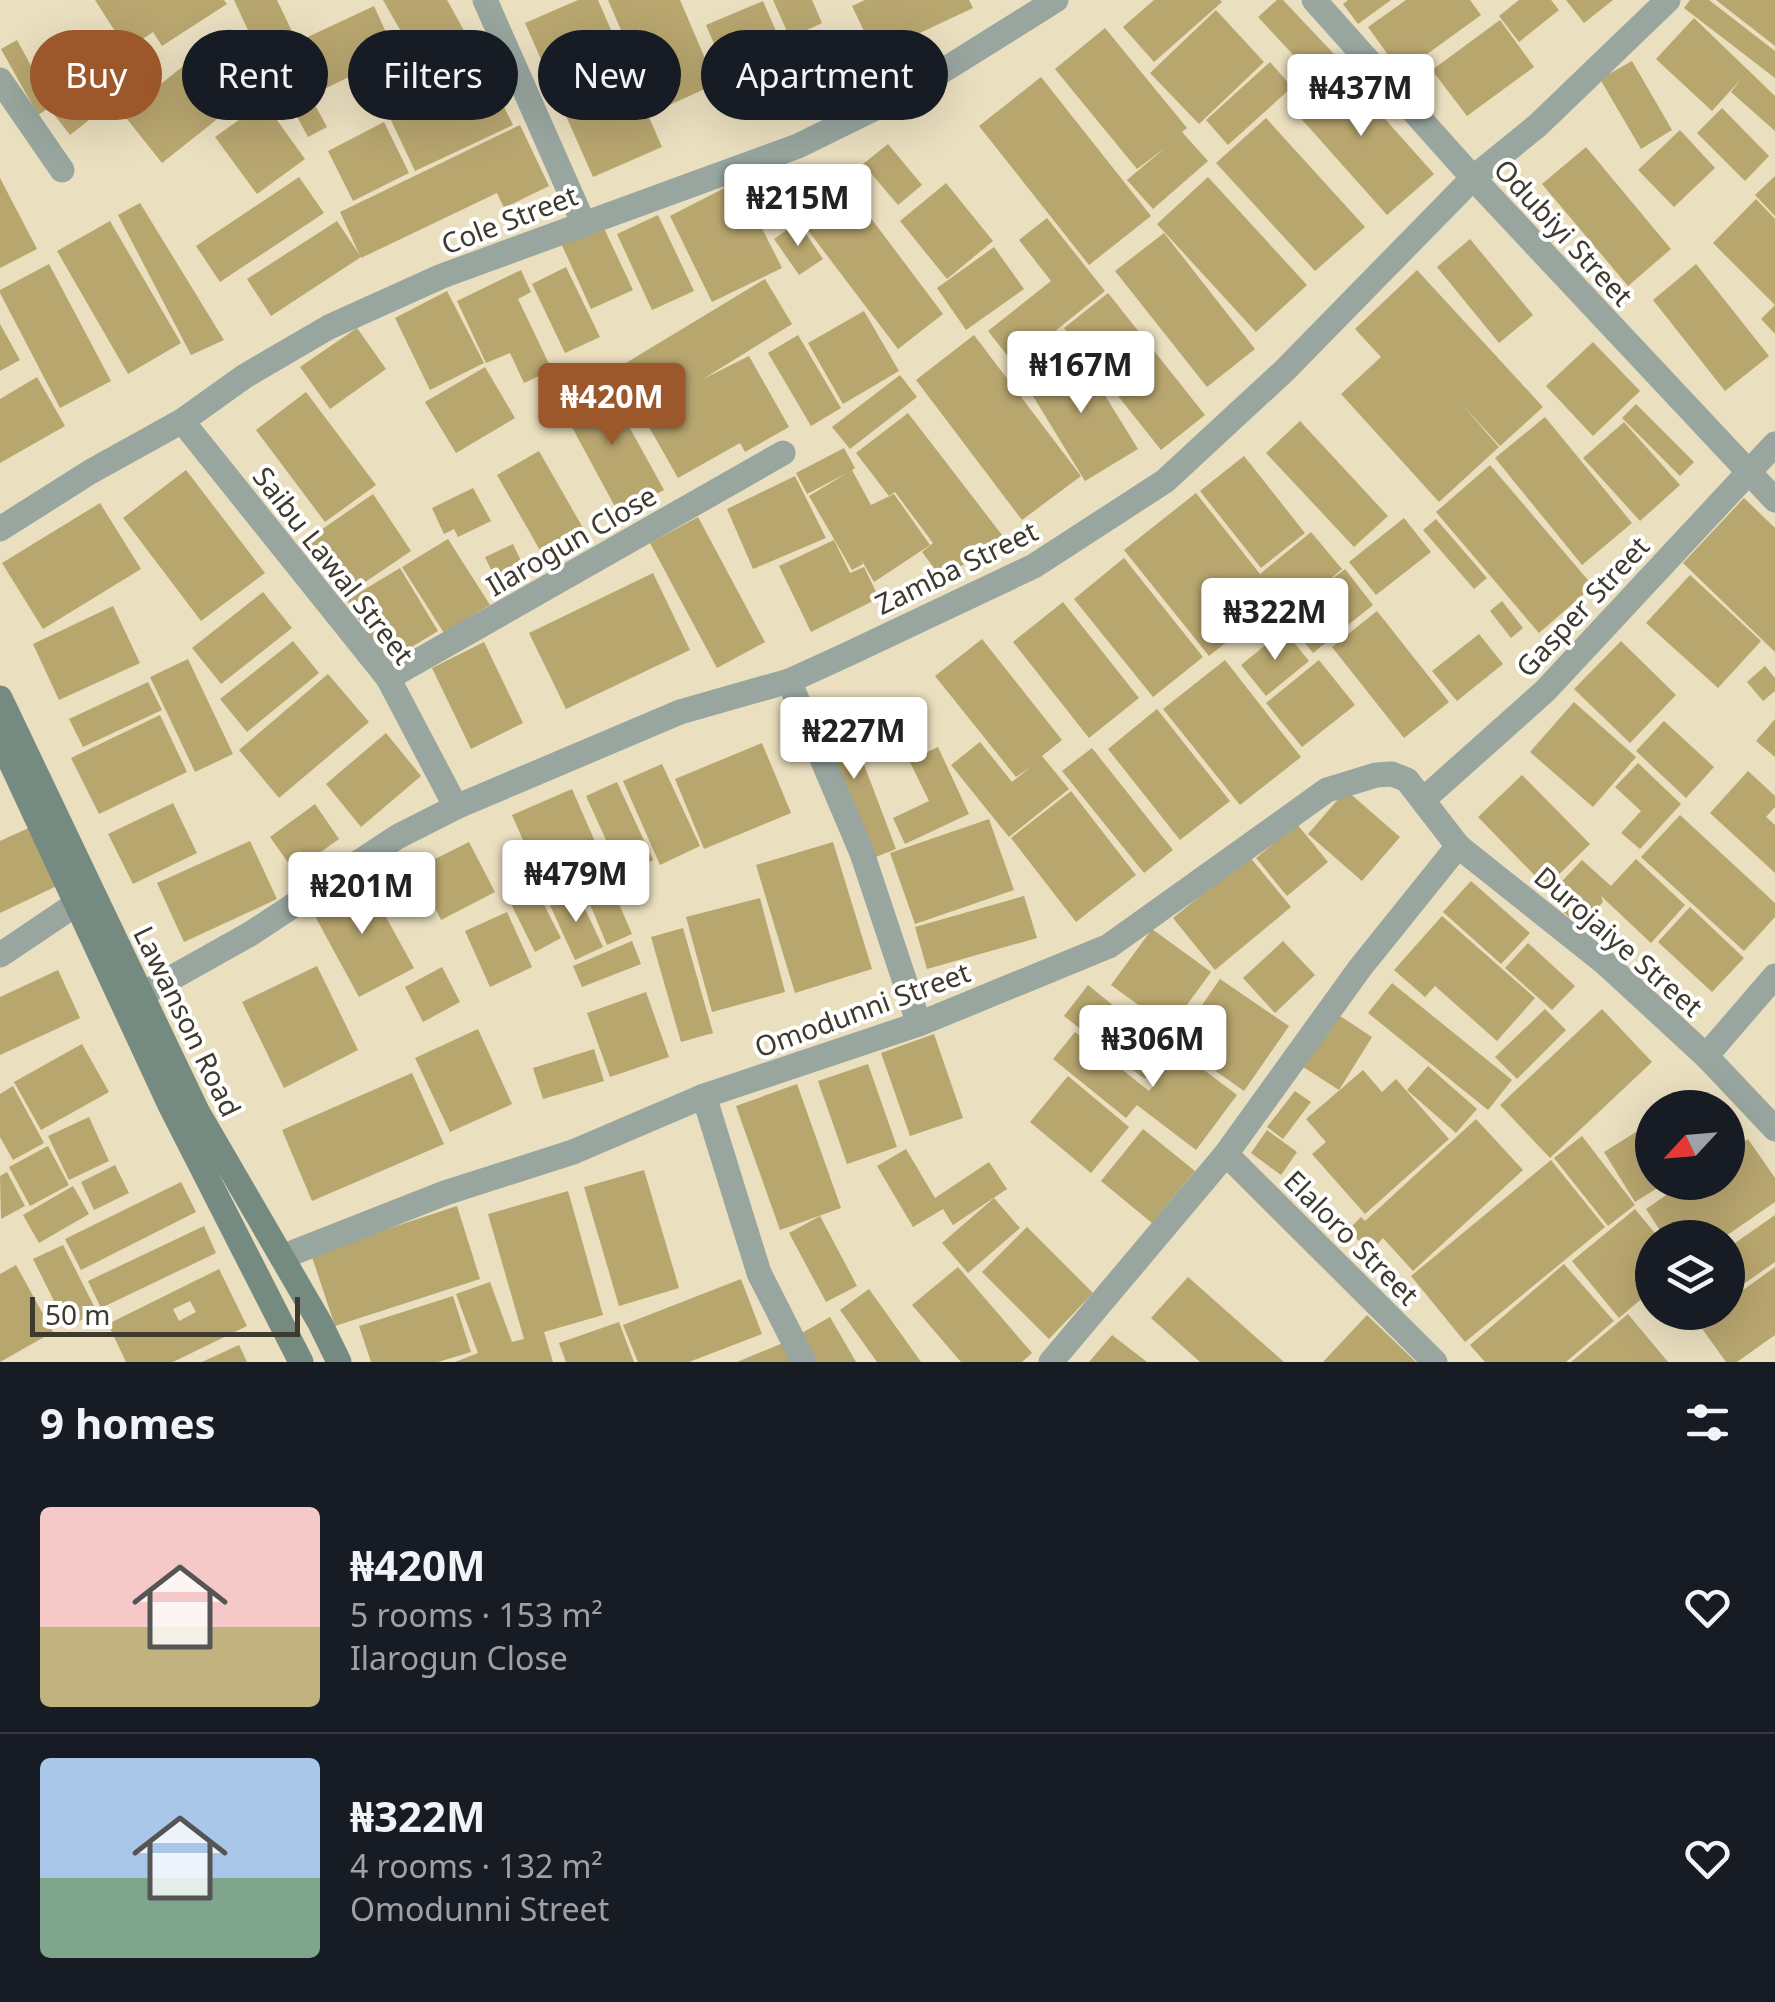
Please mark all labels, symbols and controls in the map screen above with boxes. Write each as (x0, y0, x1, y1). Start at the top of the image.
chip: Buy (30, 30, 162, 120)
chip: Rent (182, 30, 328, 120)
chip: Filters (348, 30, 518, 120)
chip: New (538, 30, 681, 120)
chip: Apartment (701, 30, 948, 120)
pin: ₦437M (1291, 54, 1431, 139)
text: ₦437M (1309, 65, 1413, 108)
street label: Odubiyi Street (1486, 150, 1642, 314)
pin: ₦215M (728, 164, 868, 249)
text: ₦215M (746, 175, 850, 218)
street label: Cole Street (435, 176, 583, 262)
pin: ₦167M (1011, 331, 1151, 416)
text: ₦167M (1029, 342, 1133, 385)
pin: ₦420M (542, 363, 682, 448)
text: ₦420M (560, 374, 664, 417)
street label: Saibu Lawal Street (245, 458, 423, 672)
street label: Ilarogun Close (479, 476, 663, 604)
street label: Zamba Street (868, 511, 1044, 623)
street label: Gasper Street (1507, 527, 1657, 685)
pin: ₦322M (1205, 578, 1345, 663)
text: ₦322M (1223, 589, 1327, 632)
pin: ₦227M (784, 697, 924, 782)
text: ₦227M (802, 708, 906, 751)
pin: ₦479M (506, 840, 646, 925)
text: ₦479M (524, 851, 628, 894)
pin: ₦201M (292, 852, 432, 937)
street label: Durojaiye Street (1527, 857, 1711, 1025)
text: ₦201M (310, 863, 414, 906)
street label: Lawanson Road (125, 919, 251, 1123)
street label: Omodunni Street (749, 952, 975, 1066)
pin: ₦306M (1083, 1005, 1223, 1090)
text: ₦306M (1101, 1016, 1205, 1059)
north arrow (1635, 1090, 1745, 1200)
map controls (1635, 1090, 1745, 1330)
street label: Elaloro Street (1276, 1161, 1428, 1313)
button: layers (1635, 1220, 1745, 1330)
scale bar (30, 1292, 300, 1336)
text: 50 m (45, 1295, 111, 1333)
text: 9 homes (40, 1394, 216, 1451)
icon: filters (1680, 1395, 1735, 1450)
text: ₦420M (350, 1536, 486, 1593)
icon: home (120, 1547, 240, 1667)
icon: heart (1680, 1580, 1735, 1635)
text: 5 rooms · 153 m² (350, 1593, 603, 1636)
text: Ilarogun Close (350, 1636, 568, 1679)
text: ₦322M (350, 1787, 486, 1844)
icon: home (120, 1798, 240, 1918)
icon: heart (1680, 1831, 1735, 1886)
text: 4 rooms · 132 m² (350, 1844, 603, 1887)
text: Omodunni Street (350, 1887, 609, 1930)

